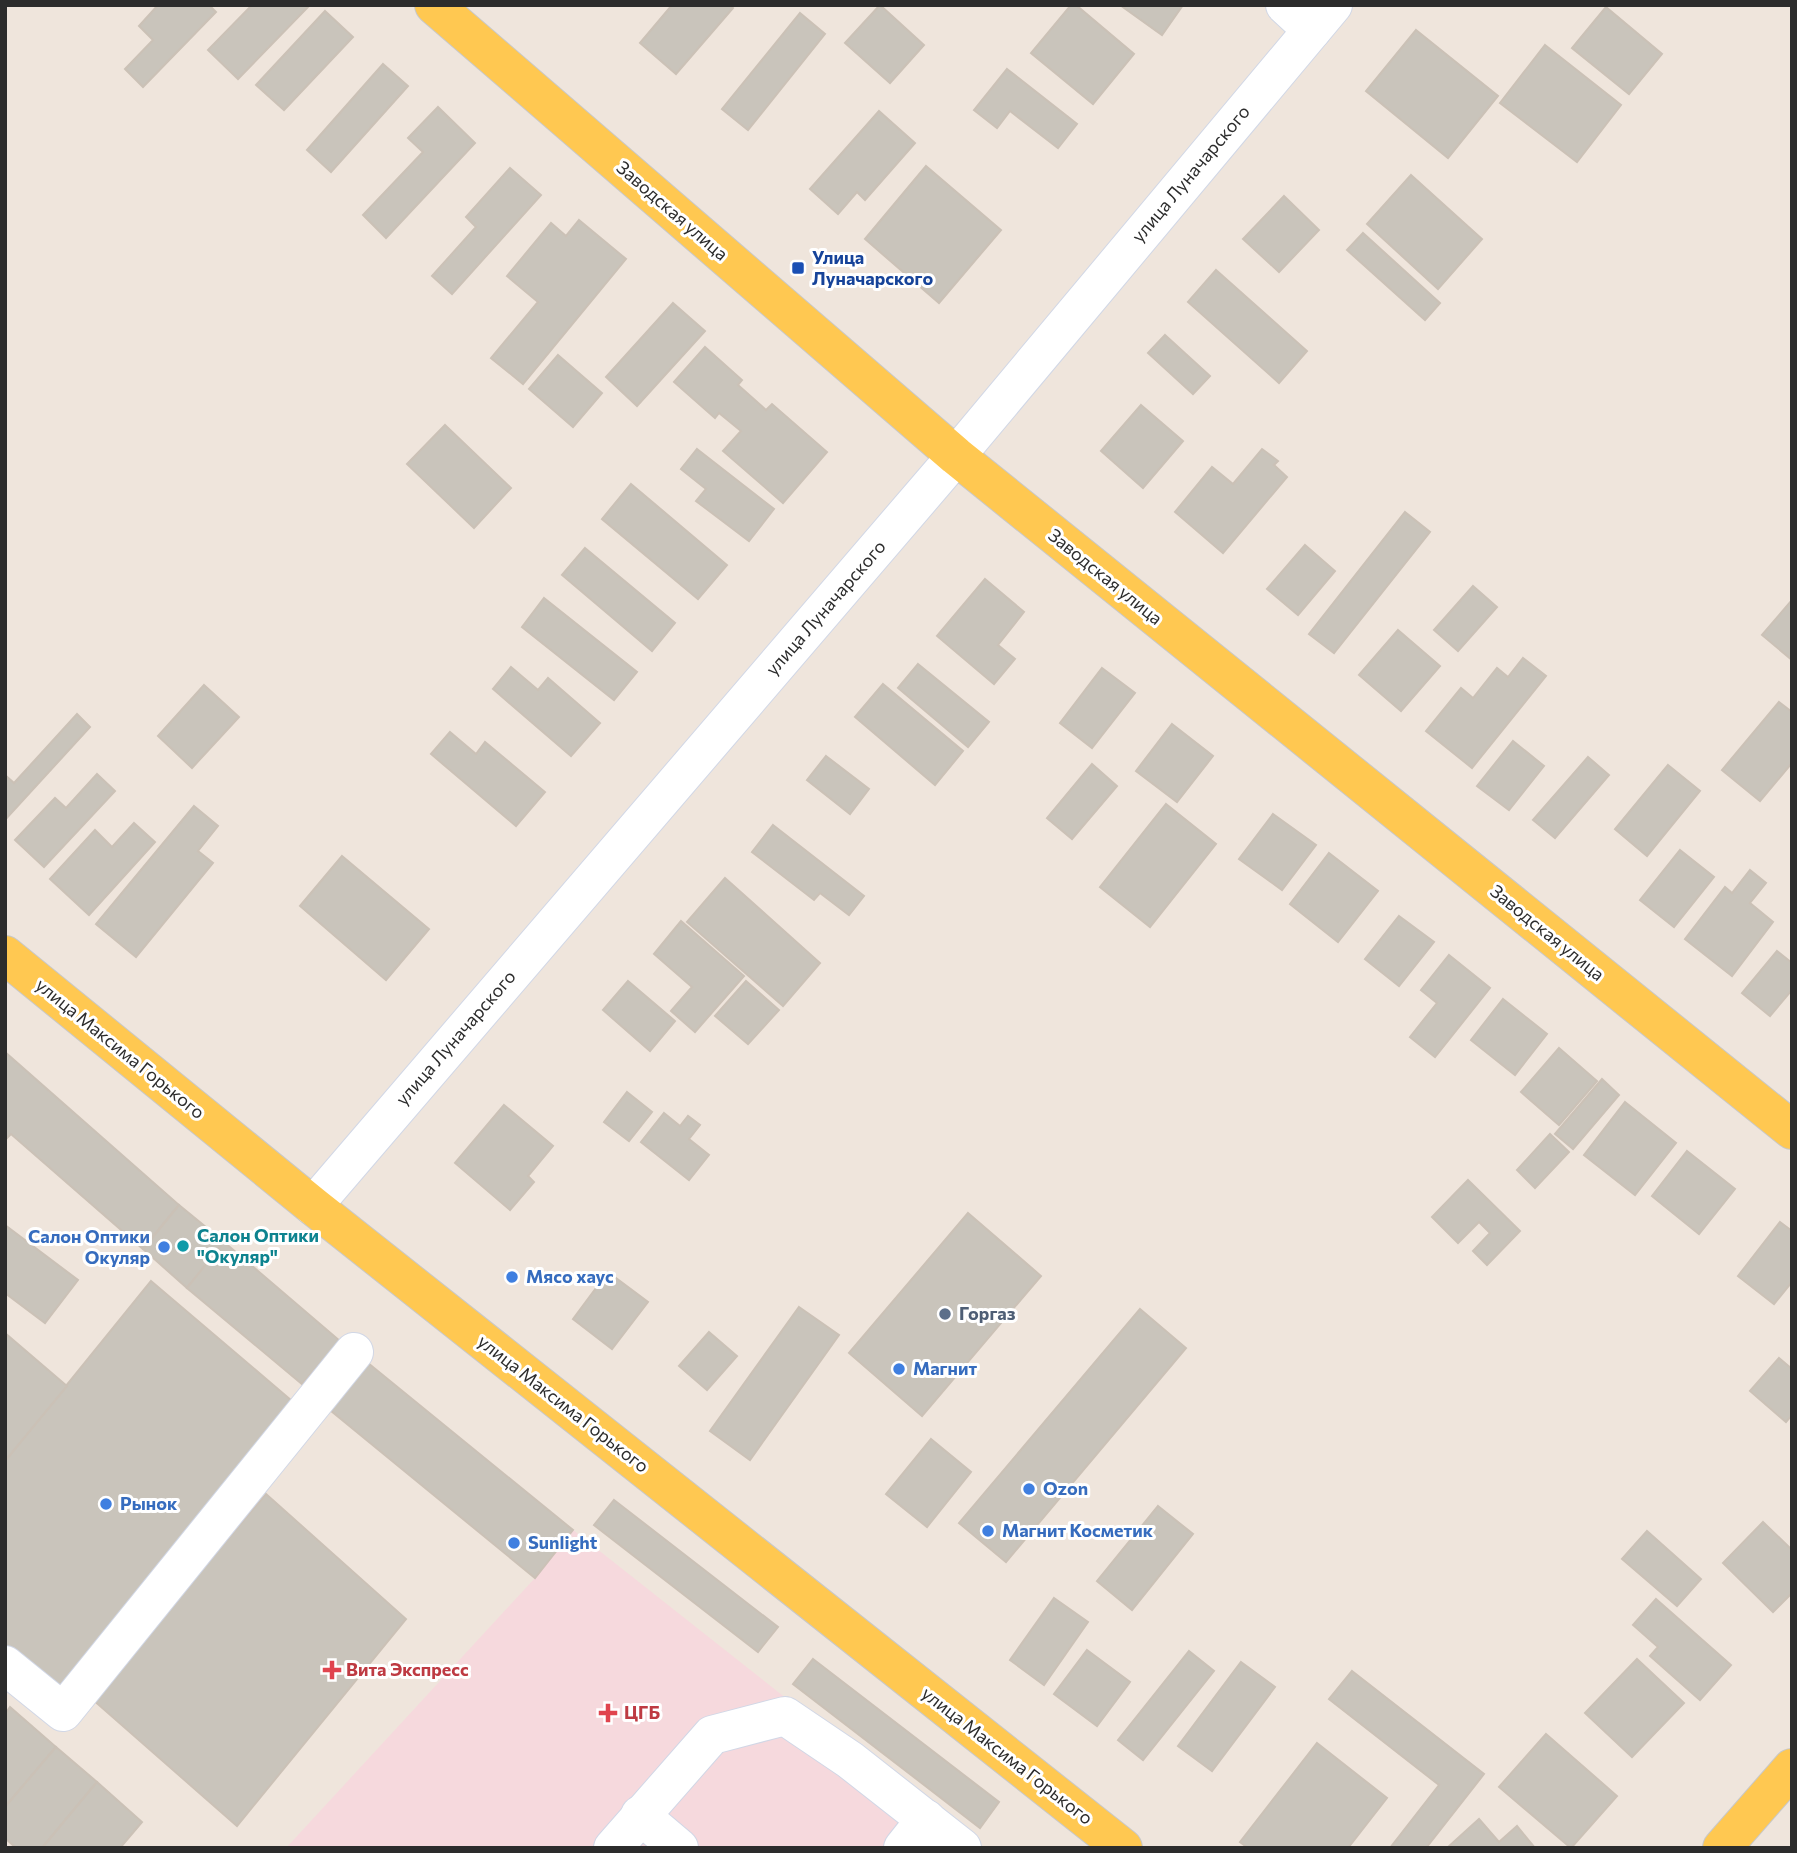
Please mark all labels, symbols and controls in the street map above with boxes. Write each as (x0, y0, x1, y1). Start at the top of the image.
street label: улица Луначарского (1127, 100, 1254, 246)
street label: Заводская улица (612, 156, 733, 265)
place label: Улица Луначарского (812, 246, 933, 289)
marker: Улица Луначарского (790, 260, 806, 276)
street label: Заводская улица (1044, 524, 1167, 629)
street label: улица Луначарского (761, 535, 890, 679)
street label: Заводская улица (1486, 880, 1609, 985)
street label: улица Луначарского (391, 965, 520, 1109)
street label: улица Максима Горького (32, 973, 210, 1123)
place label: Салон Оптики "Окуляр" (197, 1224, 319, 1267)
place label: Салон Оптики Окуляр (28, 1225, 150, 1268)
marker: Салон Оптики "Окуляр" (175, 1238, 191, 1254)
marker: Салон Оптики Окуляр (156, 1239, 172, 1255)
place label: Мясо хаус (526, 1265, 614, 1287)
marker: Мясо хаус (504, 1269, 520, 1285)
place label: Горгаз (959, 1302, 1016, 1324)
marker: Горгаз (937, 1306, 953, 1322)
street label: улица Максима Горького (474, 1330, 653, 1477)
place label: Магнит (913, 1357, 977, 1379)
marker: Магнит (891, 1361, 907, 1377)
place label: Ozon (1043, 1477, 1088, 1499)
marker: Ozon (1021, 1481, 1037, 1497)
place label: Рынок (120, 1492, 178, 1514)
marker: Рынок (98, 1496, 114, 1512)
place label: Магнит Косметик (1002, 1519, 1154, 1541)
marker: Магнит Косметик (980, 1523, 996, 1539)
place label: Sunlight (528, 1531, 598, 1553)
marker: Sunlight (506, 1535, 522, 1551)
place label: Вита Экспресс (346, 1658, 469, 1680)
marker: Вита Экспресс (324, 1662, 340, 1678)
street label: улица Максима Горького (918, 1682, 1097, 1829)
place label: ЦГБ (624, 1701, 660, 1723)
marker: ЦГБ (598, 1703, 618, 1723)

